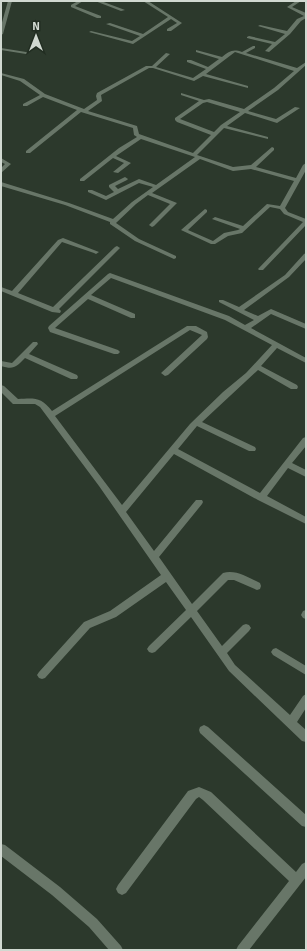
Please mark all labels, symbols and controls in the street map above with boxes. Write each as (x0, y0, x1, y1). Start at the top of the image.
north arrow (16, 16, 56, 56)
text: N (32, 20, 40, 33)

